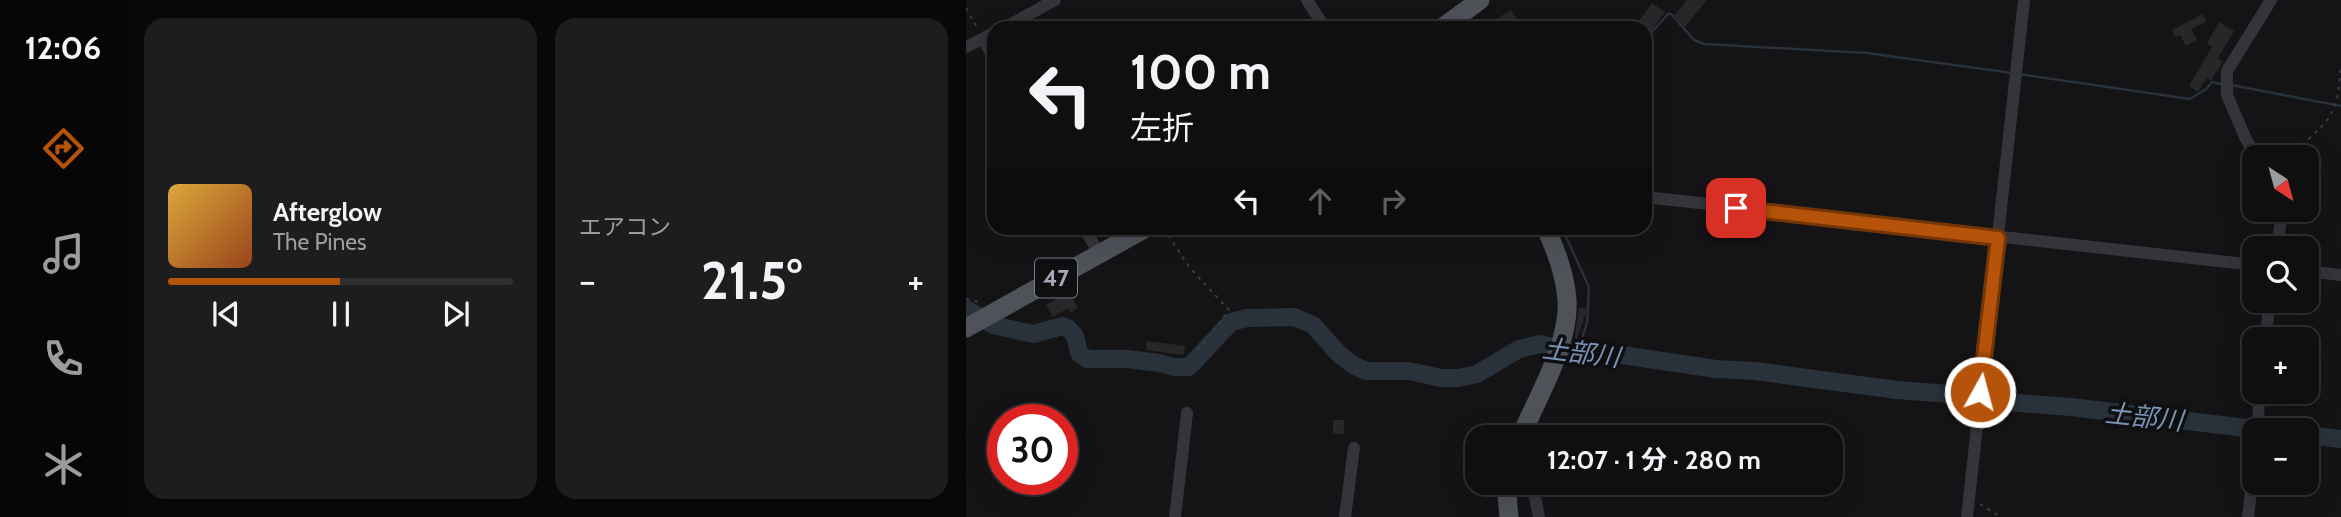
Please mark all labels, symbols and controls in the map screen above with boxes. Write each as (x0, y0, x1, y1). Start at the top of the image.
text: 12:06 (25, 28, 101, 67)
text: 100 m (1130, 42, 1271, 101)
icon: left (1015, 49, 1106, 140)
text: 左折 (1130, 108, 1194, 147)
icon: directions (39, 124, 88, 173)
north arrow (2242, 145, 2319, 222)
map controls (2242, 145, 2319, 495)
pin (1706, 178, 1766, 238)
icon: left (1228, 182, 1266, 220)
icon: ahead (1301, 182, 1339, 220)
icon: right (1374, 182, 1412, 220)
icon: arrive (1717, 189, 1755, 227)
text: Afterglow (273, 196, 382, 228)
text: エアコン (579, 213, 671, 241)
text: The Pines (273, 228, 367, 256)
icon: music (39, 229, 88, 278)
button: search (2242, 236, 2319, 313)
text: 21.5° (701, 249, 802, 312)
text: − (579, 257, 596, 304)
text: + (907, 257, 924, 304)
road number: 47 (1035, 258, 1077, 298)
icon: previous (207, 295, 245, 333)
icon: pause (322, 295, 360, 333)
icon: next (437, 295, 475, 333)
button: + (2242, 327, 2319, 404)
water label: 土部川 (1540, 332, 1625, 374)
icon: phone (39, 334, 88, 383)
position arrow (1943, 355, 2017, 429)
water label: 土部川 (2104, 397, 2187, 437)
speed limit sign: 30 (987, 404, 1078, 495)
button: − (2242, 418, 2319, 495)
icon: climate (39, 440, 88, 489)
text: 12:07 · 1 分 · 280 m (1547, 444, 1761, 476)

